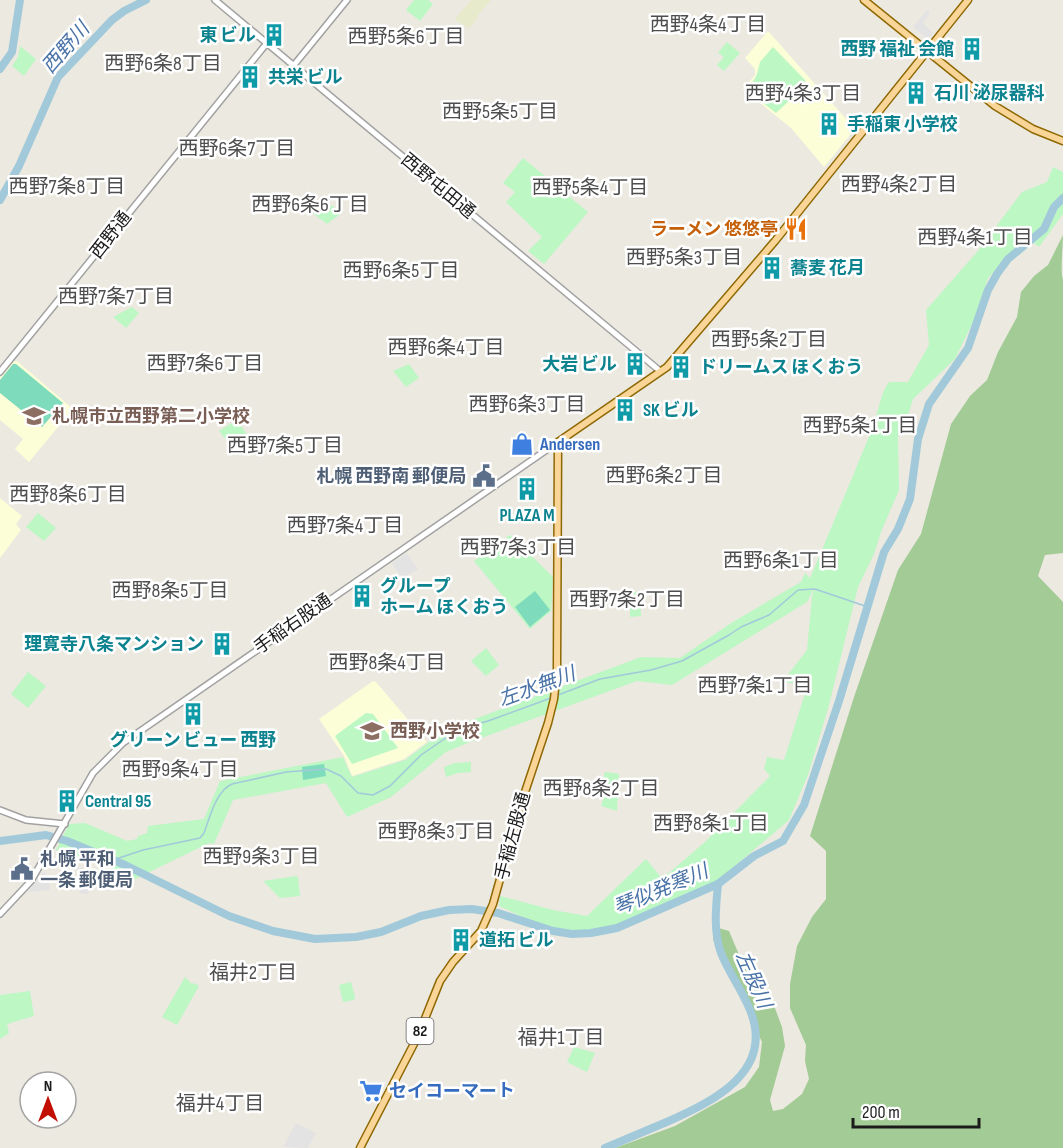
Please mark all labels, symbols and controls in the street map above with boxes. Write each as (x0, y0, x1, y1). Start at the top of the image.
district label: 西野4条4丁目 (650, 13, 766, 37)
water label: 西野川 (37, 16, 96, 79)
building icon: 東 ビル (261, 22, 287, 48)
place label: 東 ビル (199, 25, 256, 46)
district label: 西野5条6丁目 (348, 25, 464, 49)
building icon: 西野 福祉 会館 (959, 36, 985, 62)
place label: 西野 福祉 会館 (840, 39, 954, 60)
district label: 西野6条8丁目 (104, 52, 222, 76)
building icon: 共栄 ビル (237, 64, 263, 90)
place label: 共栄 ビル (268, 67, 343, 88)
building icon: 石川 泌尿器科 (903, 80, 929, 106)
district label: 西野4条3丁目 (745, 82, 861, 106)
place label: 石川 泌尿器科 (934, 83, 1045, 104)
district label: 西野5条5丁目 (442, 100, 558, 124)
building icon: 手稲東 小学校 (816, 111, 842, 137)
place label: 手稲東 小学校 (847, 114, 958, 135)
district label: 西野6条7丁目 (179, 137, 295, 161)
street label: 西野屯田通 (397, 149, 479, 223)
district label: 西野4条2丁目 (841, 173, 957, 197)
district label: 西野7条8丁目 (9, 175, 125, 199)
district label: 西野5条4丁目 (532, 176, 648, 200)
district label: 西野6条6丁目 (251, 193, 369, 217)
street label: 西野通 (86, 207, 136, 263)
restaurant icon: ラーメン 悠悠亭 (783, 216, 809, 242)
place label: ラーメン 悠悠亭 (650, 219, 778, 240)
district label: 西野4条1丁目 (917, 226, 1033, 250)
district label: 西野5条3丁目 (626, 246, 742, 270)
building icon: 蕎麦 花月 (759, 255, 785, 281)
place label: 蕎麦 花月 (790, 258, 865, 279)
district label: 西野6条5丁目 (343, 259, 459, 283)
district label: 西野7条7丁目 (58, 285, 174, 309)
district label: 西野5条2丁目 (711, 328, 827, 352)
district label: 西野6条4丁目 (387, 336, 505, 360)
building icon: 大岩 ビル (622, 351, 648, 377)
district label: 西野7条6丁目 (147, 352, 263, 376)
place label: 大岩 ビル (542, 354, 617, 375)
building icon: ドリームス ほくおう (668, 354, 694, 380)
place label: ドリームス ほくおう (699, 357, 863, 378)
district label: 西野6条3丁目 (468, 393, 586, 417)
building icon: SK ビル (612, 397, 638, 423)
place label: SK ビル (643, 400, 699, 421)
school or university icon: 札幌市立西野第二小学校 (21, 403, 47, 429)
place label: 札幌市立西野第二小学校 (52, 406, 250, 427)
district label: 西野5条1丁目 (802, 414, 918, 438)
shop icon: Andersen (509, 431, 535, 457)
district label: 西野7条5丁目 (227, 434, 343, 458)
place label: Andersen (539, 434, 600, 455)
public building icon: 札幌 西野南 郵便局 (471, 463, 497, 489)
district label: 西野6条2丁目 (606, 464, 723, 488)
place label: 札幌 西野南 郵便局 (316, 466, 466, 487)
building icon: PLAZA M (514, 476, 540, 502)
district label: 西野8条6丁目 (9, 483, 127, 507)
place label: PLAZA M (499, 505, 555, 526)
district label: 西野7条4丁目 (287, 514, 403, 538)
district label: 西野7条3丁目 (460, 536, 576, 560)
district label: 西野6条1丁目 (723, 549, 839, 573)
place label: グループ ホーム ほくおう (380, 576, 508, 618)
district label: 西野8条5丁目 (112, 579, 228, 603)
building icon: グループ ホーム ほくおう (349, 583, 375, 609)
district label: 西野7条2丁目 (569, 588, 685, 612)
street label: 手稲右股通 (250, 590, 336, 658)
building icon: 理寛寺八条マンション (209, 631, 235, 657)
place label: 理寛寺八条マンション (24, 634, 204, 655)
district label: 西野8条4丁目 (328, 651, 446, 675)
water label: 左水無川 (495, 661, 581, 712)
district label: 西野7条1丁目 (698, 674, 813, 698)
building icon: グリーン ビュー 西野 (180, 701, 206, 727)
school or university icon: 西野小学校 (359, 718, 385, 744)
place label: 西野小学校 (390, 721, 480, 742)
place label: グリーン ビュー 西野 (110, 730, 276, 751)
district label: 西野9条4丁目 (121, 758, 239, 782)
district label: 西野8条2丁目 (543, 777, 660, 801)
building icon: Central 95 (54, 788, 80, 814)
street label: 手稲左股通 (491, 790, 535, 882)
place label: Central 95 (85, 791, 152, 812)
district label: 西野8条1丁目 (653, 812, 769, 836)
district label: 西野8条3丁目 (377, 820, 495, 844)
district label: 西野9条3丁目 (202, 845, 320, 869)
place label: 札幌 平和 一条 郵便局 (40, 849, 133, 891)
public building icon: 札幌 平和 一条 郵便局 (9, 856, 35, 882)
water label: 琴似発寒川 (610, 859, 714, 921)
building icon: 道拓 ビル (448, 927, 474, 953)
place label: 道拓 ビル (479, 930, 554, 951)
water label: 左股川 (730, 948, 777, 1014)
district label: 福井2丁目 (209, 961, 297, 985)
road number: 82 (406, 1018, 434, 1044)
district label: 福井1丁目 (518, 1026, 605, 1050)
north arrow (18, 1070, 78, 1130)
text: N (44, 1077, 52, 1096)
supermarket icon: セイコーマート (358, 1078, 384, 1104)
place label: セイコーマート (389, 1081, 515, 1102)
scale bar (853, 1091, 979, 1129)
district label: 福井4丁目 (176, 1092, 264, 1116)
text: 200 m (862, 1102, 900, 1123)

